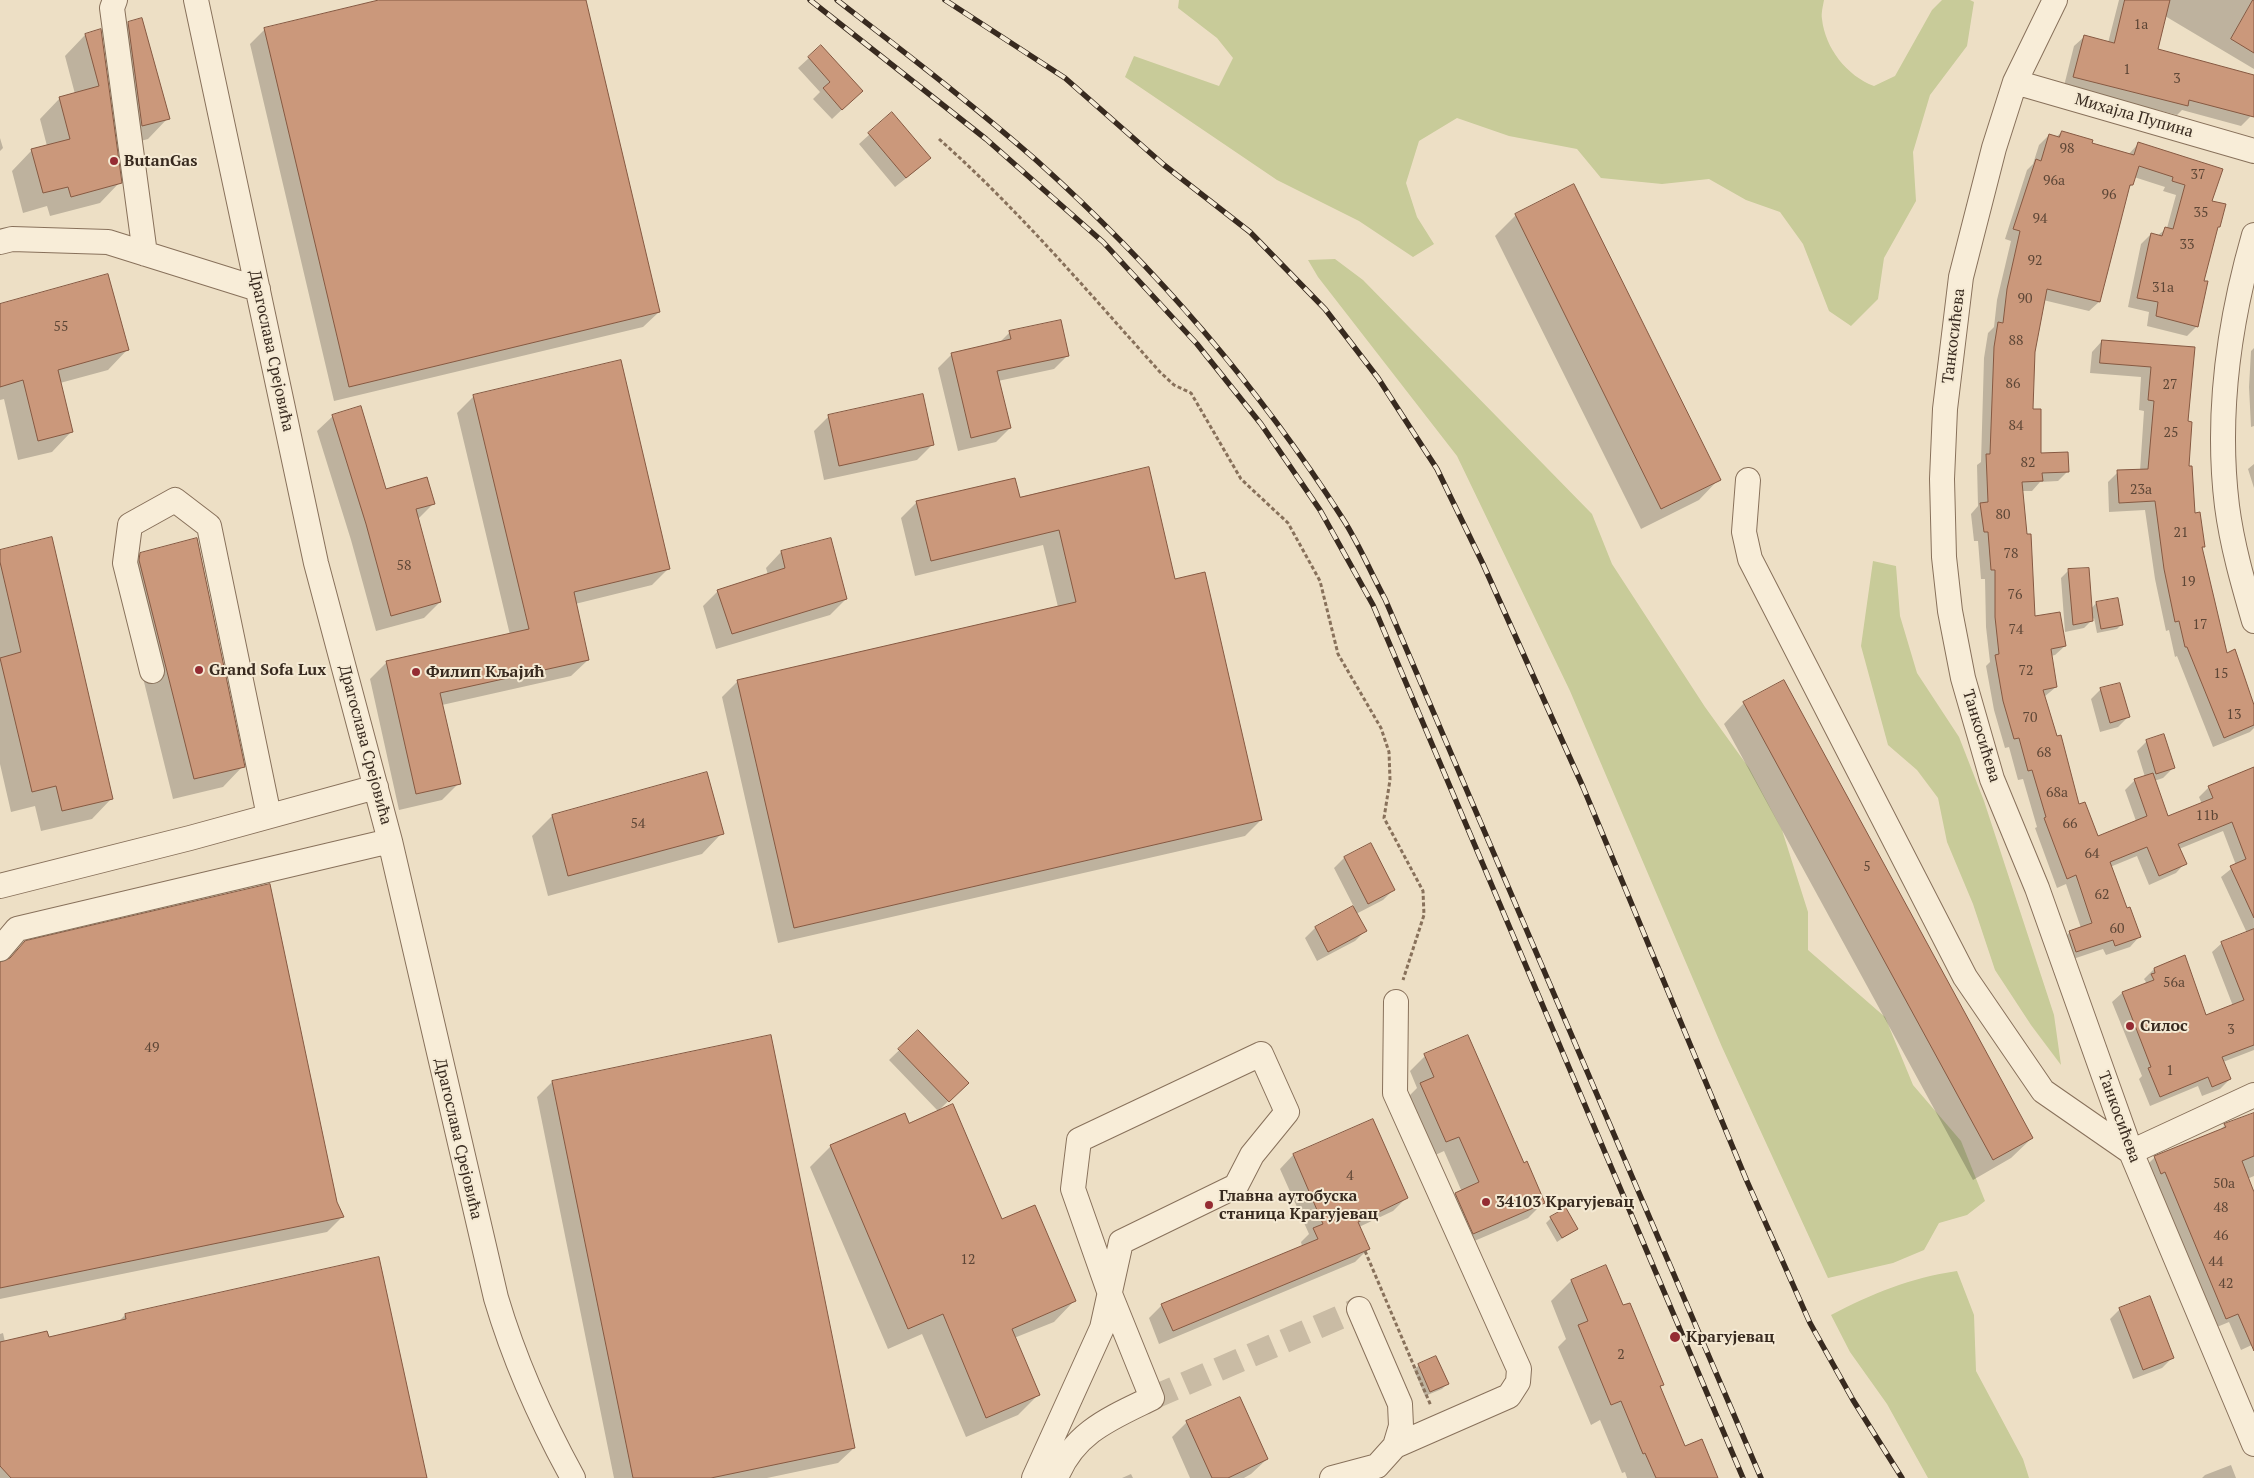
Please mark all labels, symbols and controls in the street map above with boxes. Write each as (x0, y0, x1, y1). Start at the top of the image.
house number: 1a (2134, 17, 2148, 33)
house number: 1 (2123, 62, 2131, 78)
house number: 3 (2173, 71, 2181, 87)
street label: Михајла Пупина (2073, 90, 2195, 142)
house number: 98 (2060, 141, 2074, 157)
place label: ButanGas (124, 151, 197, 171)
marker: ButanGas (108, 155, 120, 167)
house number: 37 (2191, 167, 2205, 183)
house number: 96a (2043, 173, 2065, 189)
house number: 96 (2102, 187, 2116, 203)
house number: 35 (2194, 205, 2208, 221)
house number: 94 (2033, 211, 2047, 227)
house number: 33 (2180, 237, 2194, 253)
house number: 92 (2028, 253, 2042, 269)
street label: Драгослава Срејовића (244, 268, 298, 434)
house number: 31a (2152, 280, 2174, 296)
street label: Танкосићева (1939, 287, 1969, 385)
house number: 90 (2018, 291, 2032, 307)
house number: 55 (54, 319, 68, 335)
house number: 88 (2009, 333, 2023, 349)
house number: 86 (2006, 376, 2020, 392)
house number: 27 (2163, 377, 2177, 393)
house number: 84 (2009, 418, 2023, 434)
house number: 25 (2164, 425, 2178, 441)
house number: 82 (2021, 455, 2035, 471)
house number: 23a (2130, 482, 2152, 498)
house number: 80 (1996, 507, 2010, 523)
house number: 21 (2174, 525, 2188, 541)
house number: 78 (2004, 546, 2018, 562)
house number: 58 (397, 558, 411, 574)
house number: 19 (2181, 574, 2195, 590)
house number: 76 (2008, 587, 2022, 603)
house number: 17 (2193, 617, 2207, 633)
house number: 74 (2009, 622, 2023, 638)
place label: Grand Sofa Lux (209, 660, 326, 680)
place label: Филип Кљајић (426, 662, 544, 682)
street label: Драгослава Срејовића (334, 663, 396, 827)
house number: 72 (2019, 663, 2033, 679)
marker: Grand Sofa Lux (193, 664, 205, 676)
marker: Филип Кљајић (410, 666, 422, 678)
house number: 15 (2214, 666, 2228, 682)
street label: Танкосићева (1958, 687, 2004, 785)
house number: 13 (2227, 707, 2241, 723)
house number: 70 (2023, 710, 2037, 726)
house number: 68 (2037, 745, 2051, 761)
house number: 68a (2046, 785, 2068, 801)
house number: 11b (2196, 808, 2218, 824)
house number: 54 (631, 816, 645, 832)
house number: 66 (2063, 816, 2077, 832)
house number: 64 (2085, 846, 2099, 862)
house number: 5 (1863, 859, 1871, 875)
house number: 62 (2095, 887, 2109, 903)
house number: 60 (2110, 921, 2124, 937)
house number: 56a (2163, 975, 2185, 991)
place label: Силос (2140, 1016, 2188, 1036)
marker: Силос (2124, 1020, 2136, 1032)
house number: 3 (2227, 1022, 2235, 1038)
house number: 49 (145, 1040, 159, 1056)
street label: Драгослава Срејовића (430, 1057, 486, 1221)
house number: 1 (2166, 1063, 2174, 1079)
street label: Танкосићева (2094, 1069, 2144, 1165)
house number: 4 (1346, 1168, 1354, 1184)
house number: 50a (2213, 1176, 2235, 1192)
place label: Главна аутобуска станица Крагујевац (1219, 1186, 1378, 1224)
place label: 34103 Крагујевац (1496, 1192, 1634, 1212)
marker: 34103 Крагујевац (1480, 1196, 1492, 1208)
marker: Главна аутобуска станица Крагујевац (1203, 1199, 1215, 1211)
house number: 48 (2214, 1200, 2228, 1216)
house number: 46 (2214, 1228, 2228, 1244)
house number: 12 (961, 1252, 975, 1268)
house number: 44 (2209, 1254, 2223, 1270)
house number: 42 (2219, 1276, 2233, 1292)
place label: Крагујевац (1686, 1327, 1775, 1347)
marker: Крагујевац (1668, 1330, 1682, 1344)
house number: 2 (1617, 1347, 1625, 1363)

